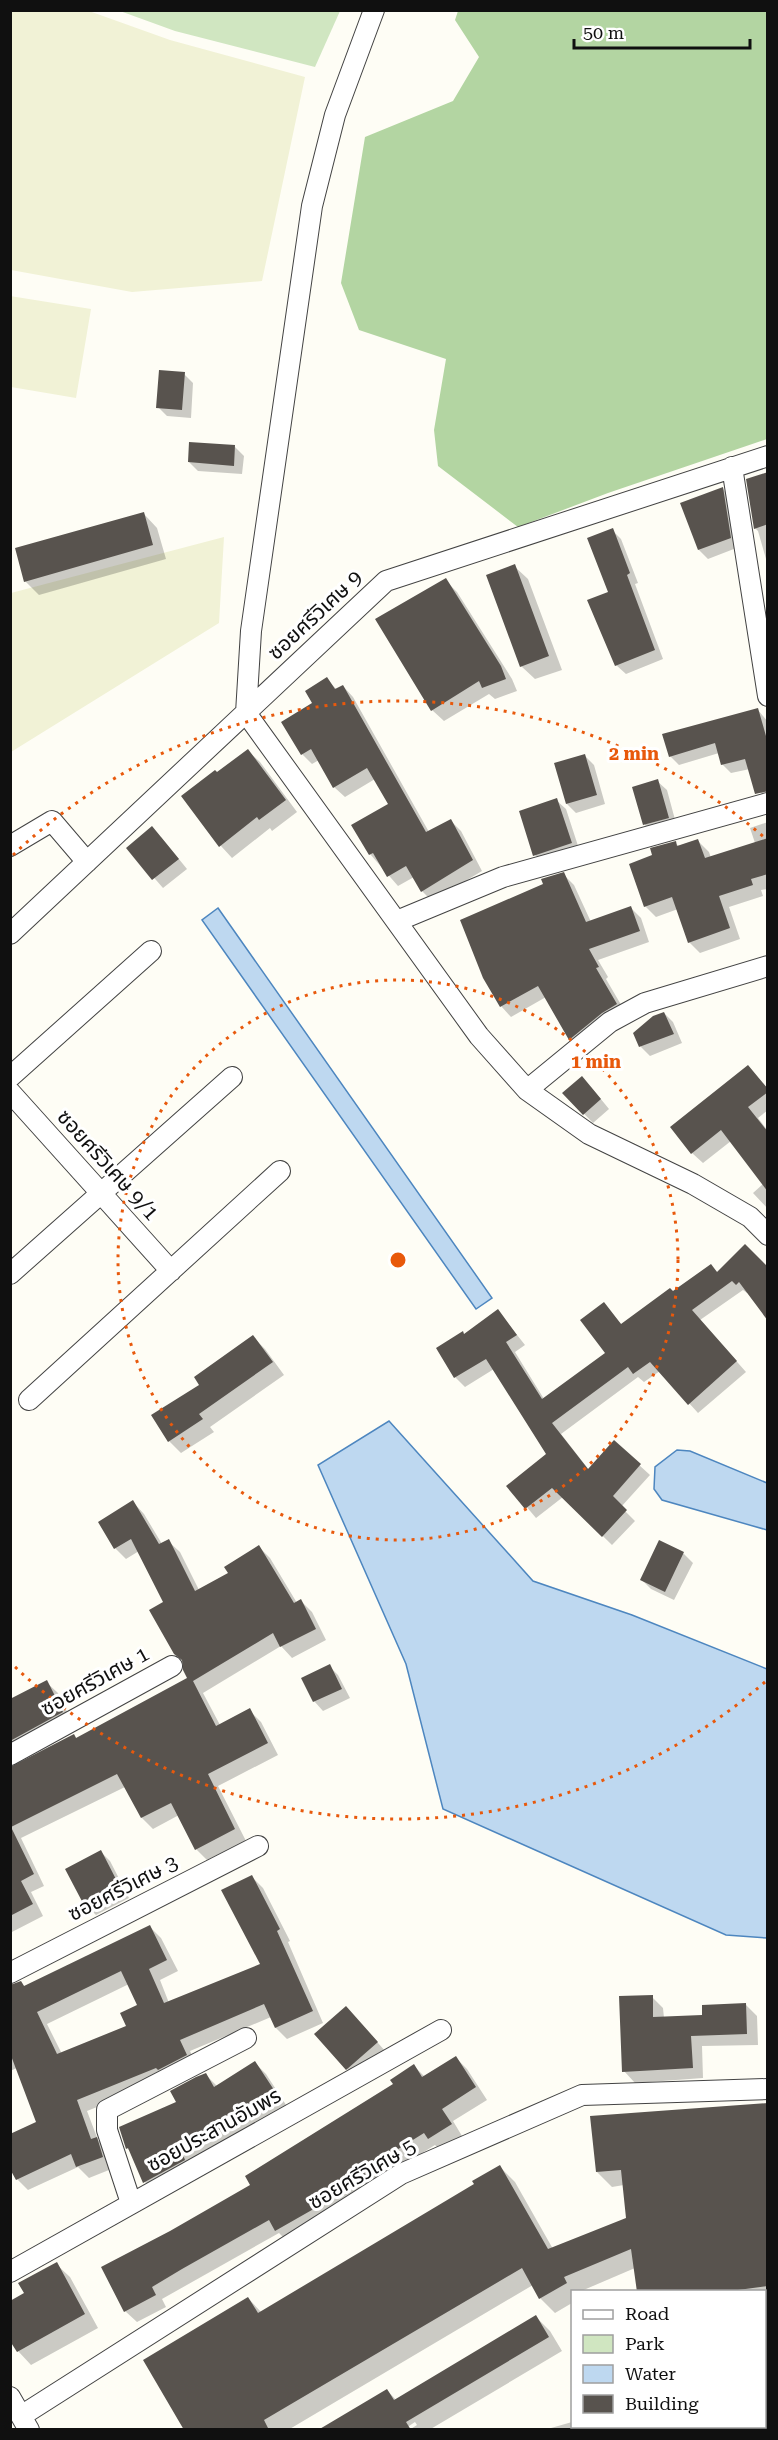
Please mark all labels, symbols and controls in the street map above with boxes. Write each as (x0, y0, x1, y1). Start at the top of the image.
scale bar (574, 12, 750, 50)
text: 50 m (583, 22, 624, 43)
street label: ซอยศรีวิเศษ 9 (263, 565, 367, 665)
text: 2 min (609, 743, 659, 764)
text: 1 min (571, 1051, 621, 1072)
street label: ซอยศรีวิเศษ 9/1 (52, 1105, 164, 1225)
centre of rings (388, 1250, 408, 1270)
street label: ซอยศรีวิเศษ 1 (37, 1641, 153, 1721)
street label: ซอยศรีวิเศษ 3 (64, 1850, 182, 1926)
street label: ซอยประสานอัมพร (143, 2083, 285, 2177)
street label: ซอยศรีวิเศษ 5 (304, 2134, 420, 2214)
legend (571, 2290, 766, 2428)
text: Road (625, 2303, 670, 2324)
text: Park (625, 2333, 665, 2354)
text: Water (625, 2363, 676, 2384)
text: Building (625, 2393, 699, 2414)

